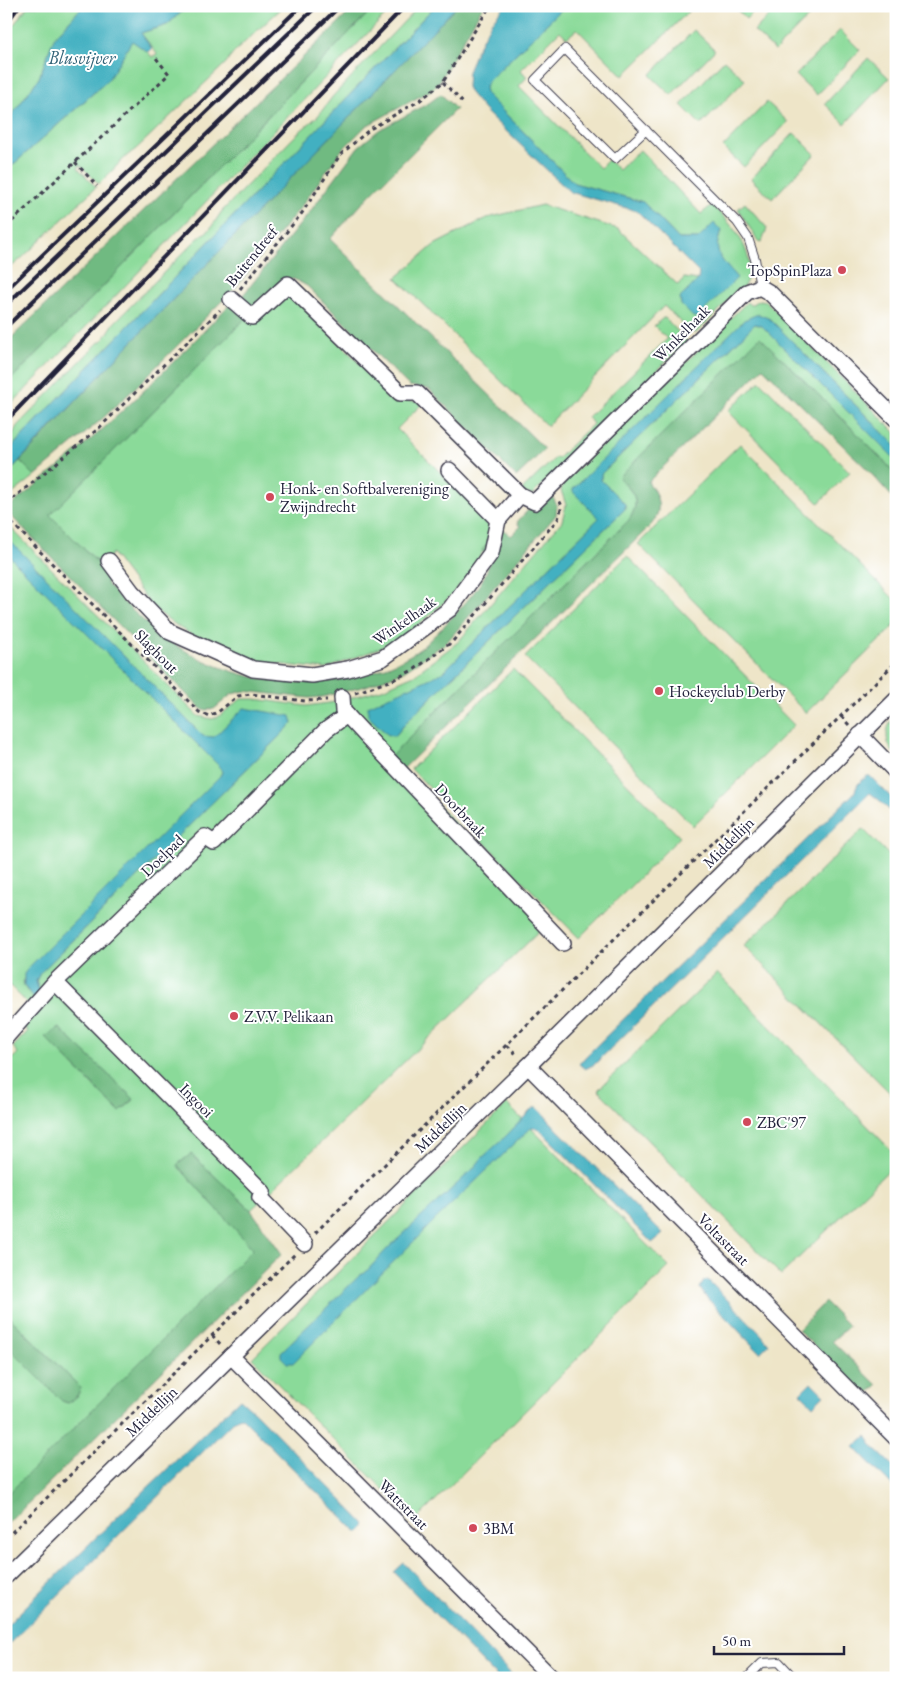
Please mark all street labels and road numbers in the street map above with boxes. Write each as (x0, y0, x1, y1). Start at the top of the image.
street label: Buitendreef (220, 220, 284, 291)
street label: Winkelhaak (648, 300, 715, 367)
street label: Winkelhaak (368, 591, 441, 650)
street label: Slaghout (130, 625, 183, 678)
street label: Doorbraak (430, 779, 492, 842)
street label: Middellijn (698, 812, 759, 873)
street label: Doelpad (136, 829, 189, 881)
street label: Ingooi (175, 1079, 218, 1122)
street label: Middellijn (410, 1097, 471, 1157)
street label: Voltastraat (693, 1209, 754, 1270)
street label: Middellijn (121, 1381, 182, 1441)
street label: Wattstraat (374, 1475, 433, 1534)

